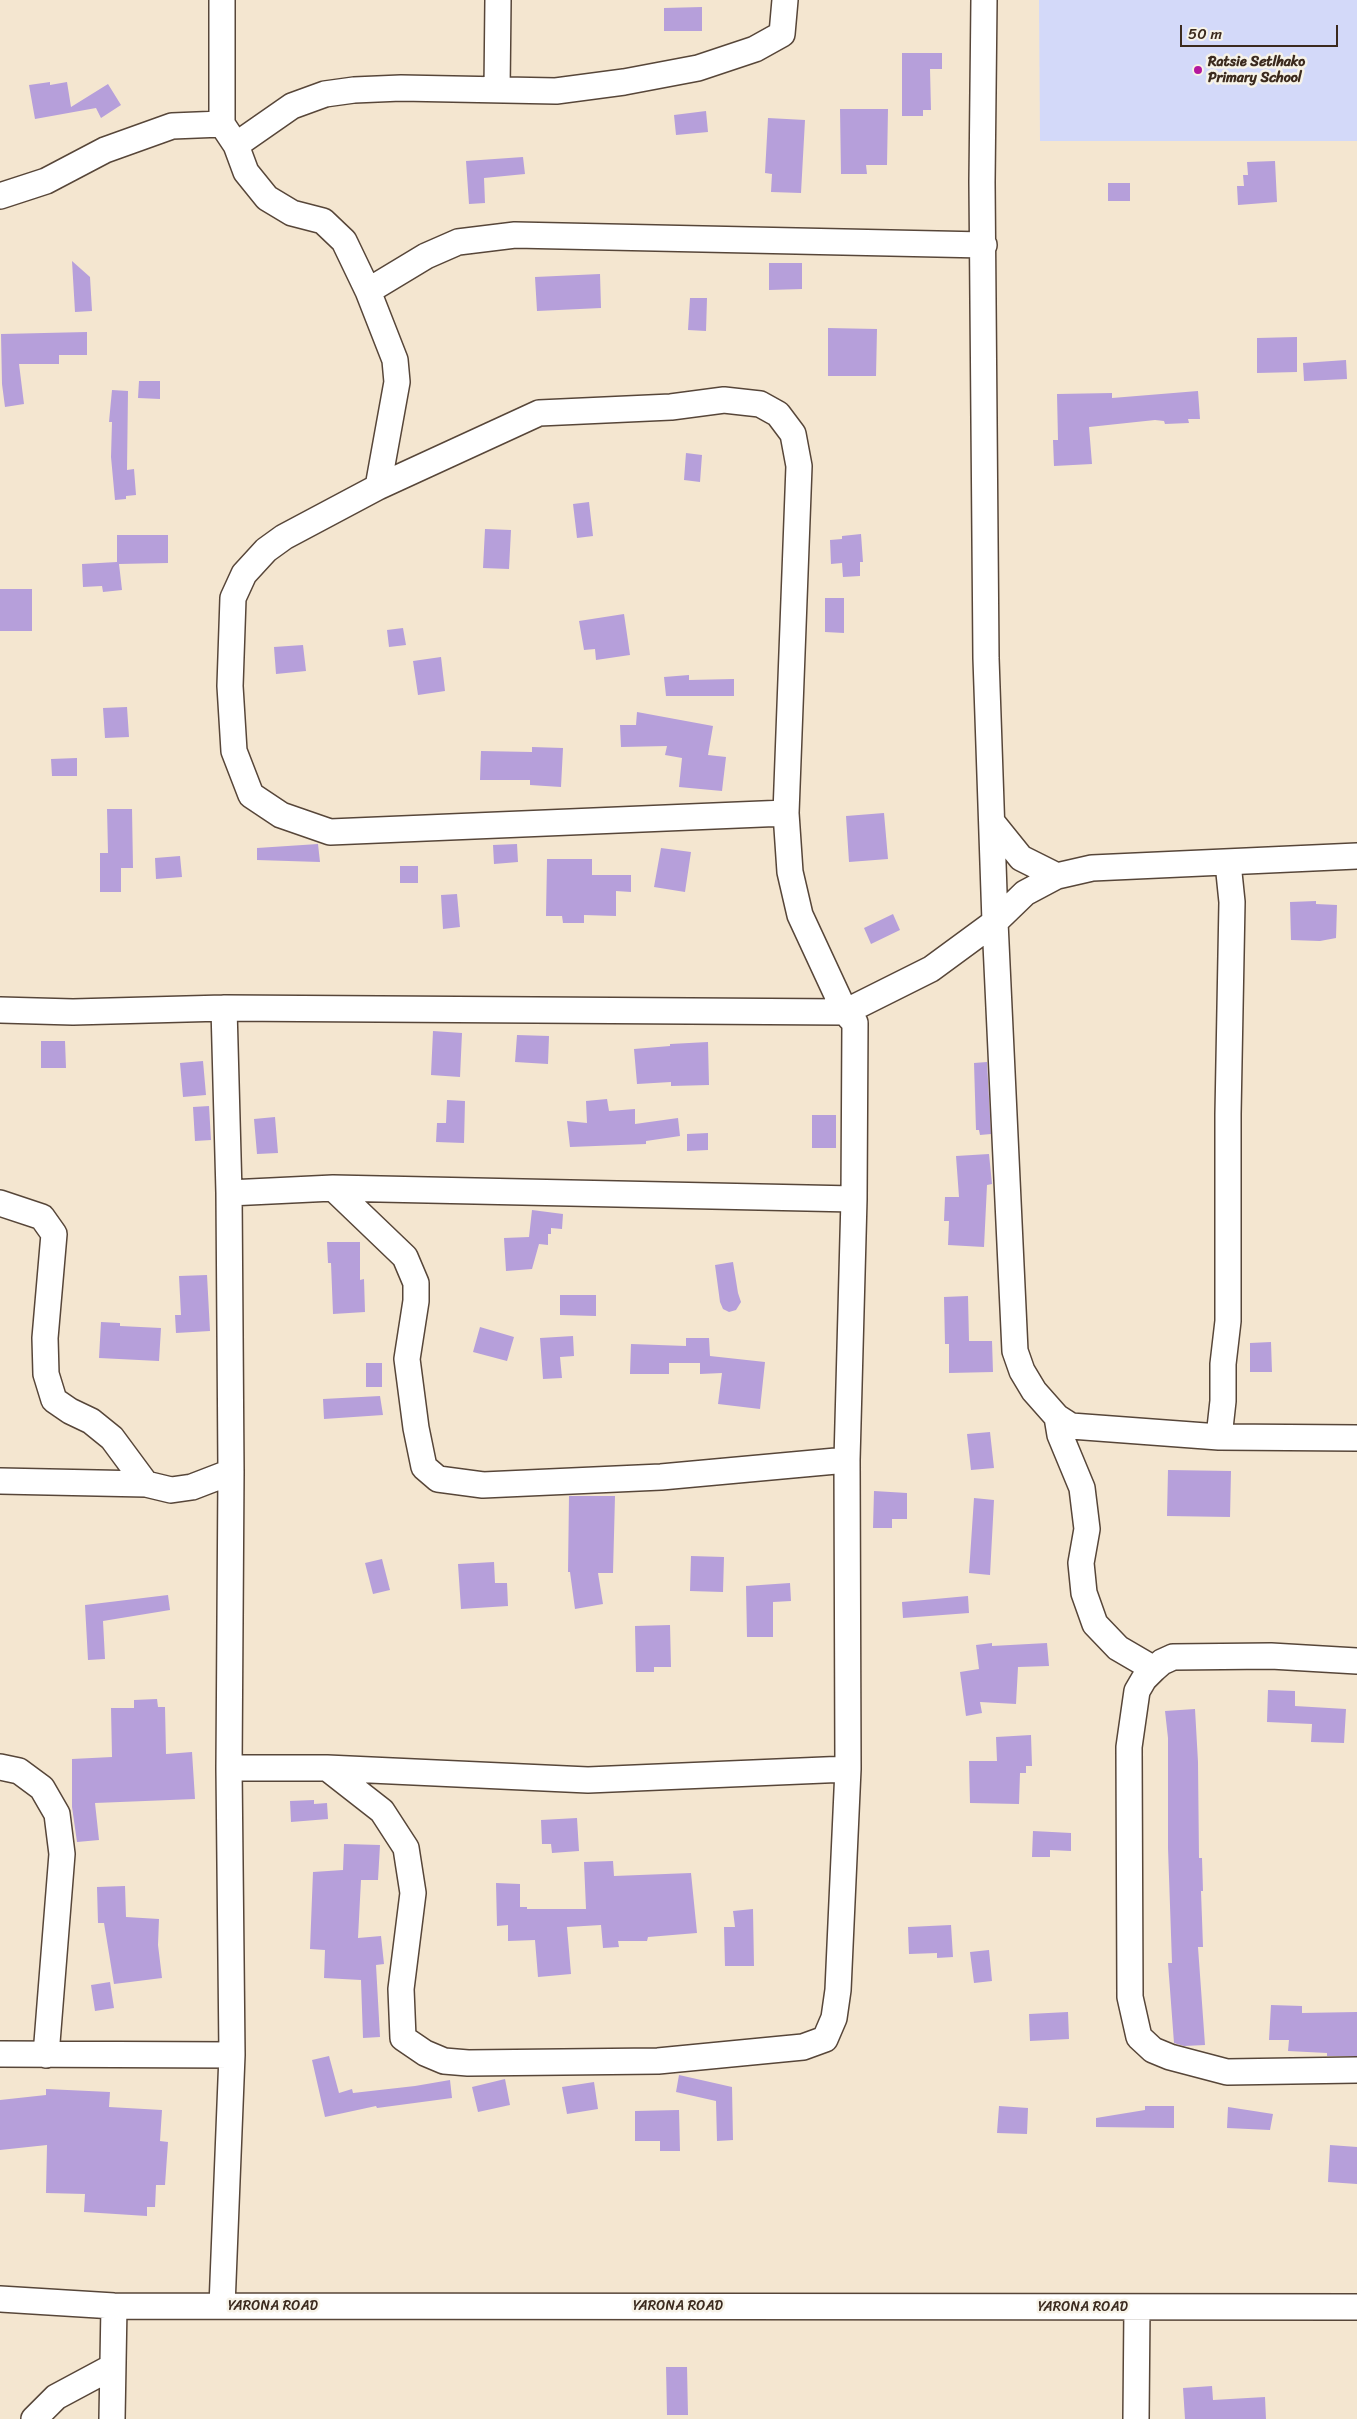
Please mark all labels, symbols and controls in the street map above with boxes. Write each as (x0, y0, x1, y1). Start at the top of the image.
scale bar (1182, 15, 1340, 47)
text: 50 m (1188, 21, 1222, 47)
place label: Ratsie Setlhako Primary School (1208, 54, 1305, 86)
marker: Ratsie Setlhako Primary School (1192, 64, 1204, 76)
street label: YARONA ROAD (228, 2298, 318, 2314)
street label: YARONA ROAD (633, 2298, 723, 2314)
street label: YARONA ROAD (1038, 2299, 1128, 2315)

